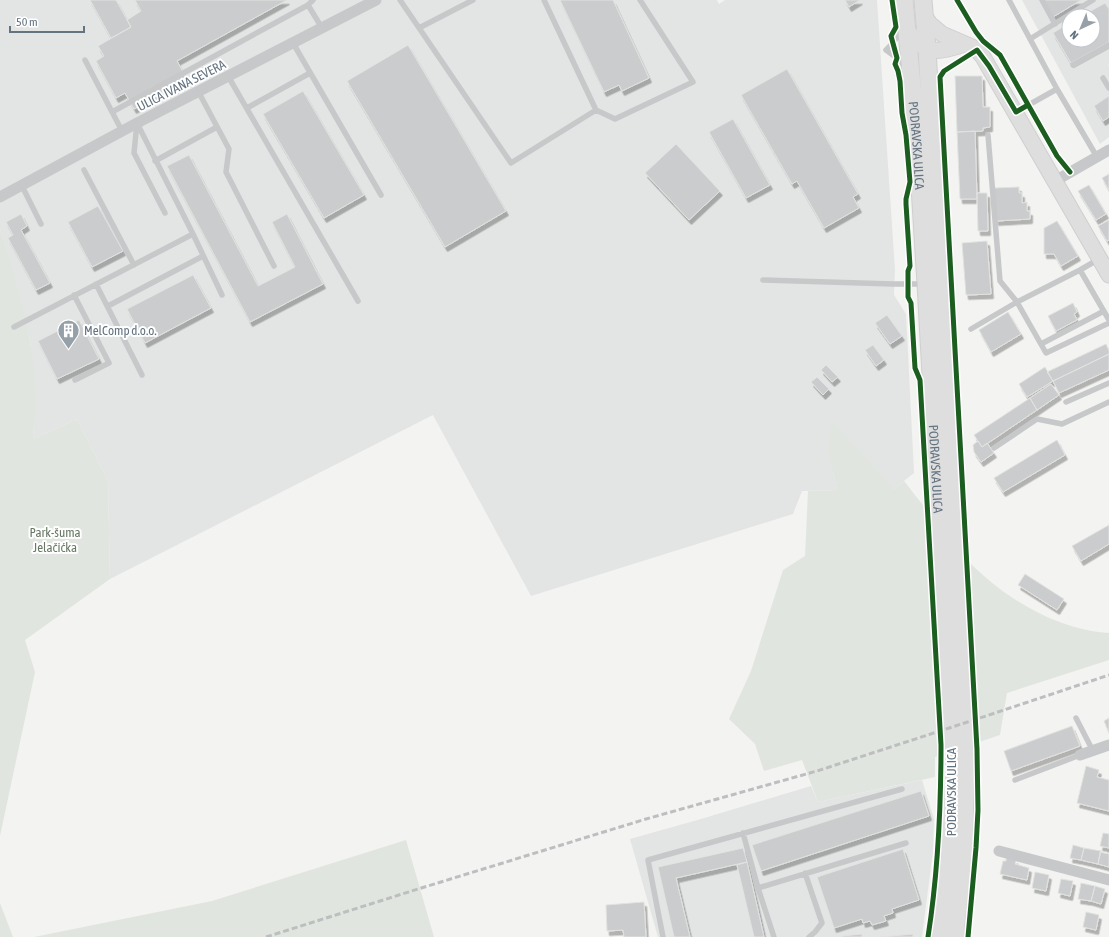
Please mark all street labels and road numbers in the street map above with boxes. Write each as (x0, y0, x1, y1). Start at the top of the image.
street label: ULICA IVANA SEVERA (134, 56, 229, 114)
street label: PODRAVSKA ULICA (906, 101, 927, 191)
street label: PODRAVSKA ULICA (926, 424, 946, 514)
street label: PODRAVSKA ULICA (944, 747, 959, 836)

